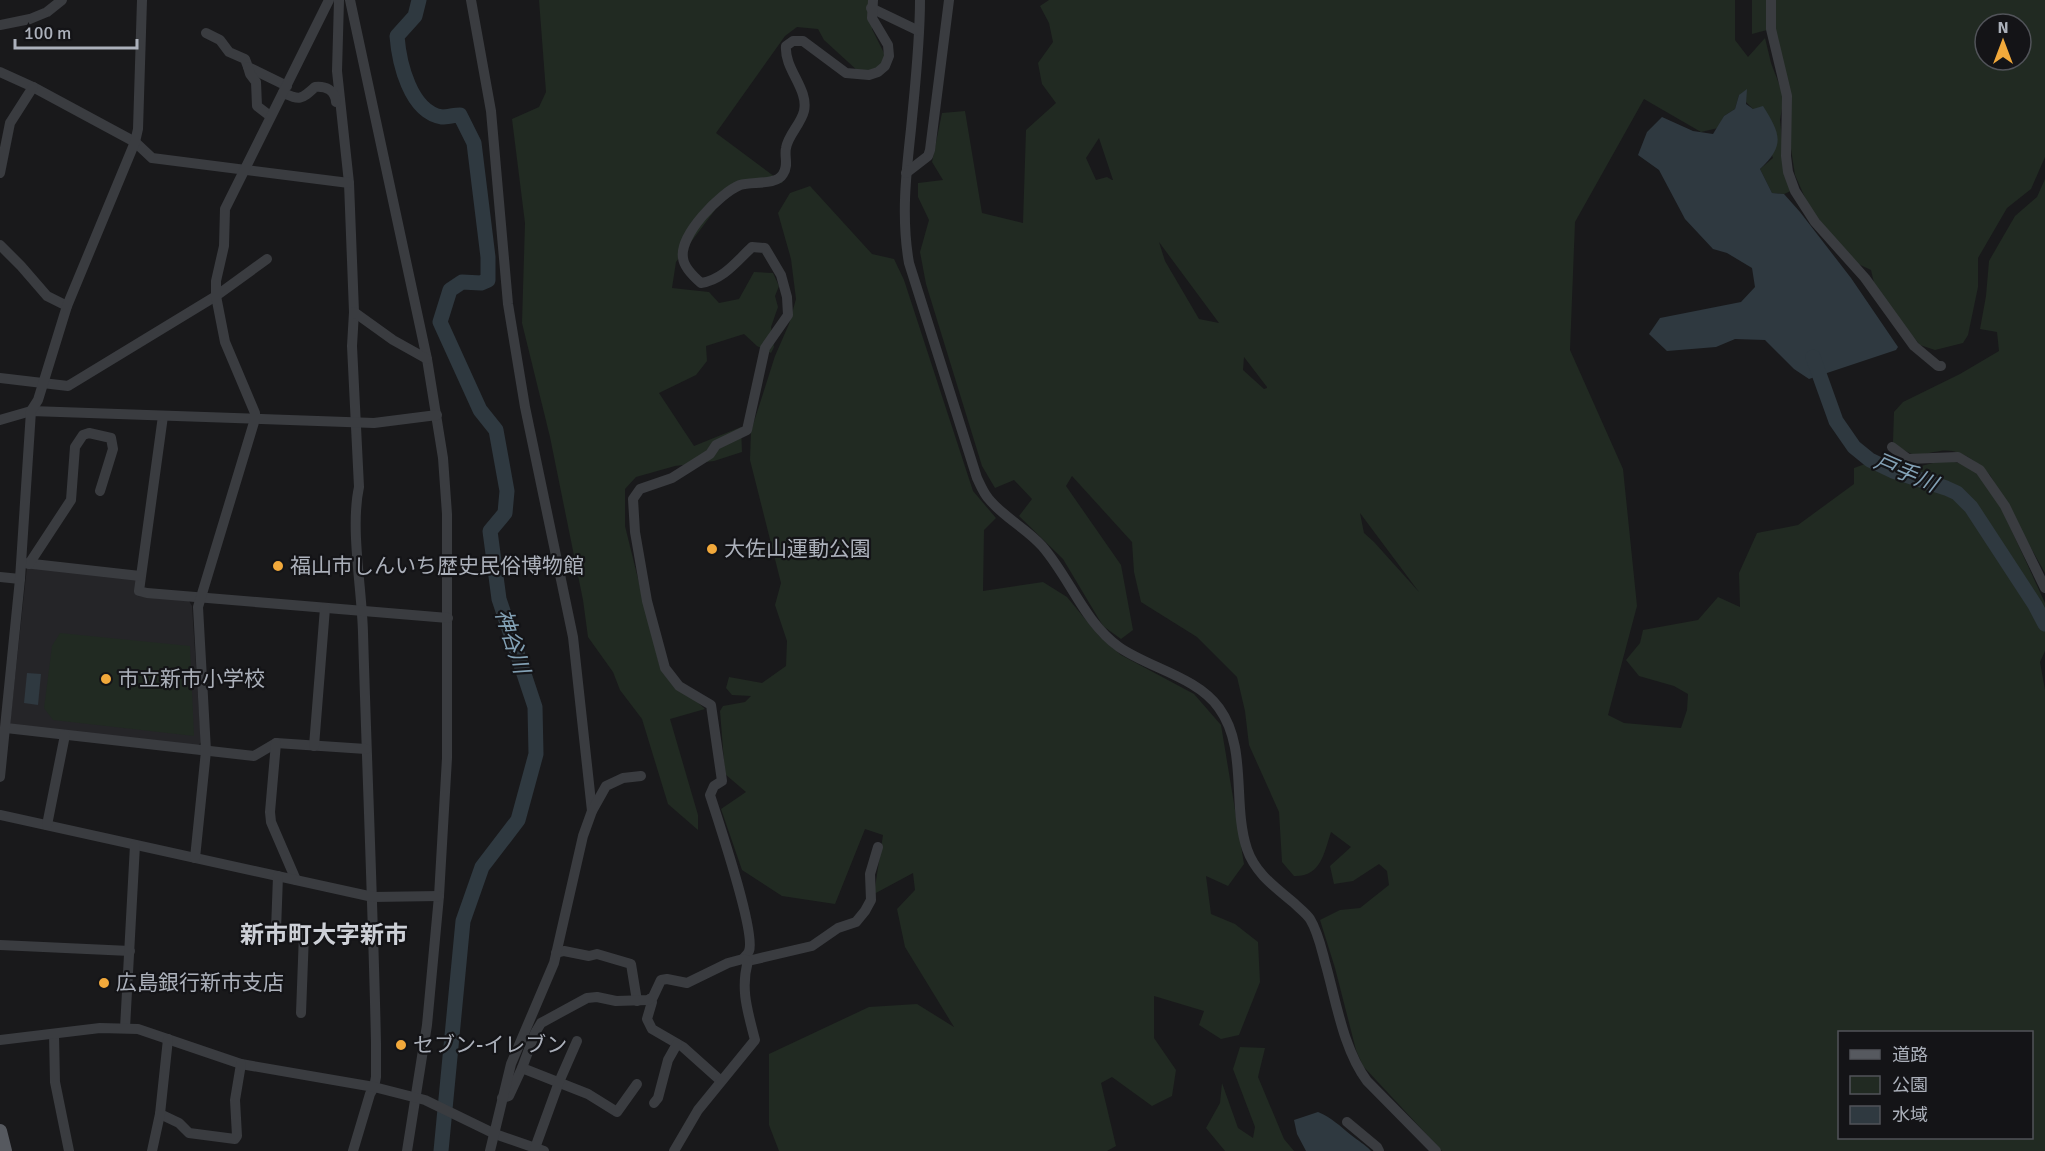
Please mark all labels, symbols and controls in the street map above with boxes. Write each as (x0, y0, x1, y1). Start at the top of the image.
scale bar (15, 12, 136, 50)
north arrow (1973, 12, 2033, 72)
text: N (1997, 18, 2009, 38)
text: 100 m (24, 22, 71, 44)
water label: 戸手川 (1870, 447, 1943, 499)
place label: 大佐山運動公園 (724, 536, 871, 562)
marker: 大佐山運動公園 (705, 542, 719, 556)
place label: 福山市しんいち歴史民俗博物館 (290, 553, 584, 579)
marker: 福山市しんいち歴史民俗博物館 (271, 559, 285, 573)
water label: 神谷川 (489, 606, 536, 679)
place label: 市立新市小学校 (118, 666, 265, 692)
marker: 市立新市小学校 (99, 672, 113, 686)
district label: 新市町大字新市 (240, 920, 408, 950)
place label: 広島銀行新市支店 (116, 970, 284, 996)
marker: 広島銀行新市支店 (97, 976, 111, 990)
legend (1838, 1031, 2033, 1139)
place label: セブン-イレブン (413, 1032, 567, 1058)
marker: セブン-イレブン (394, 1038, 408, 1052)
text: 道路 (1892, 1044, 1928, 1066)
text: 公園 (1892, 1074, 1928, 1096)
text: 水域 (1892, 1104, 1928, 1126)

